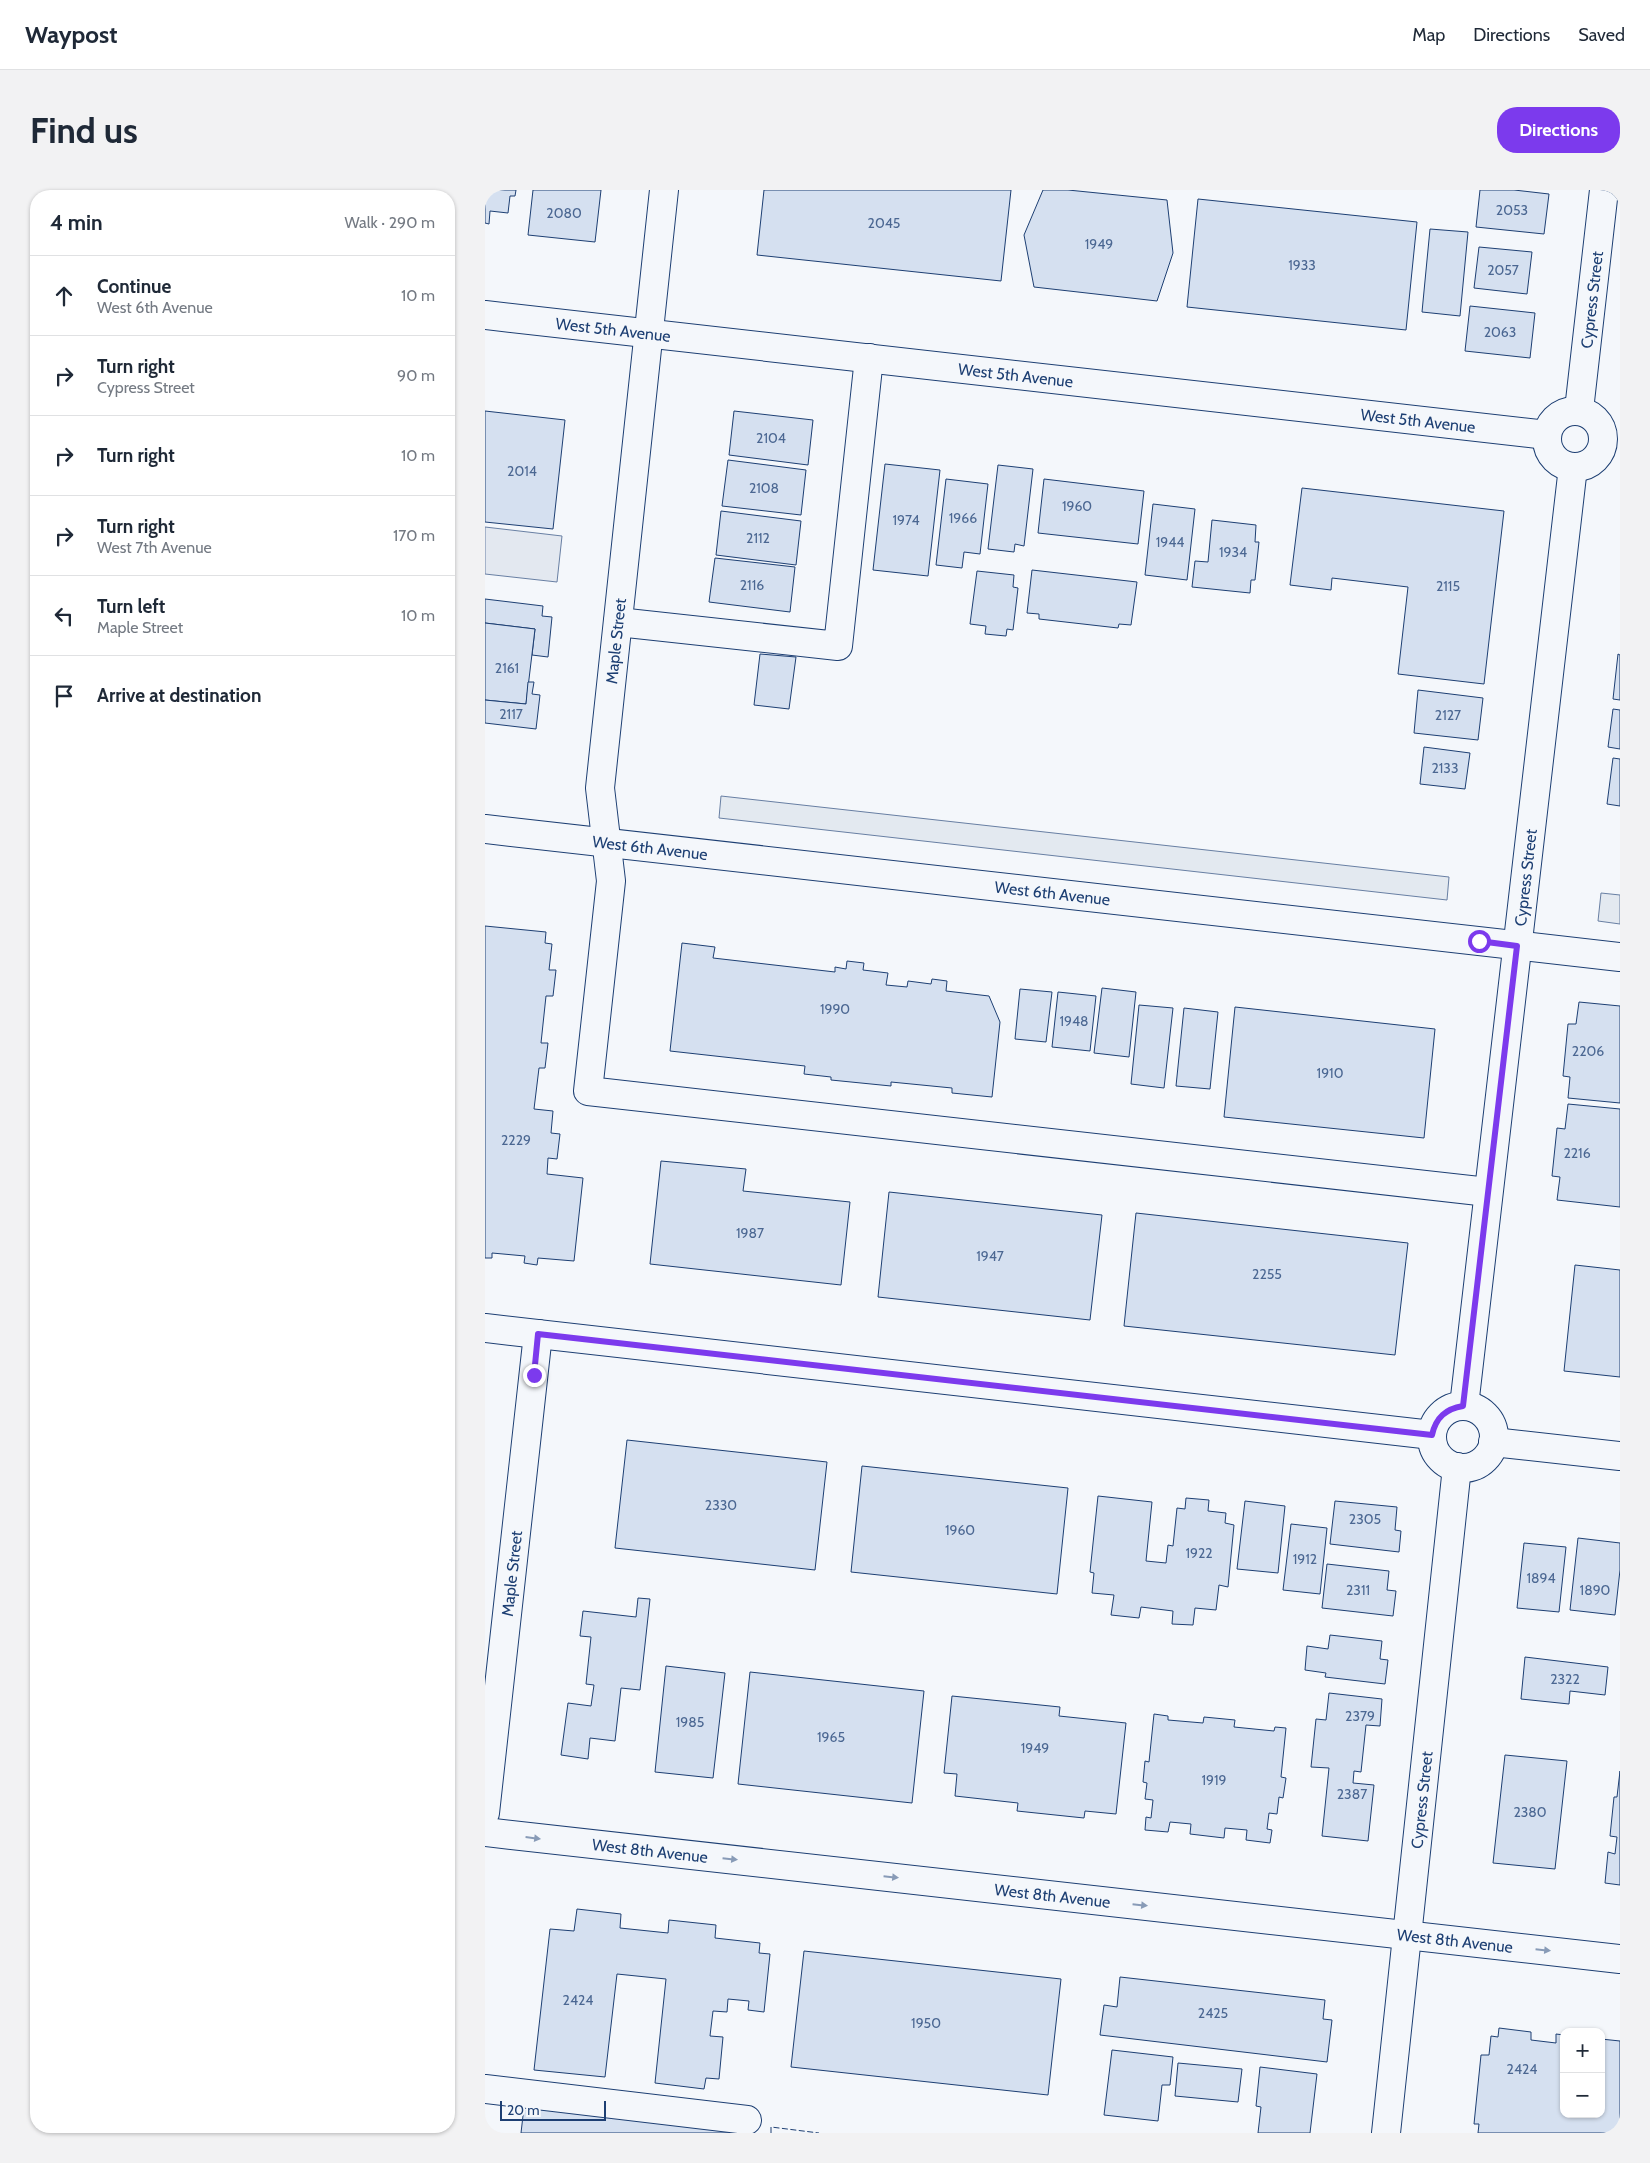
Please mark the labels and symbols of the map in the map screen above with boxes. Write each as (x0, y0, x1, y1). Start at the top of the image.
house number: 2053 (1496, 201, 1528, 219)
house number: 2080 (546, 204, 582, 222)
house number: 2045 (868, 214, 900, 232)
house number: 1949 (1085, 235, 1113, 253)
street label: Cypress Street (1577, 249, 1607, 349)
house number: 1933 (1288, 256, 1316, 274)
house number: 2057 (1487, 261, 1519, 279)
street label: West 5th Avenue (555, 314, 672, 345)
house number: 2063 (1484, 323, 1516, 341)
street label: West 5th Avenue (957, 359, 1074, 391)
street label: West 5th Avenue (1360, 405, 1477, 436)
house number: 2104 (756, 429, 786, 447)
house number: 2014 (507, 462, 537, 480)
house number: 2108 (749, 479, 779, 497)
house number: 1960 (1062, 497, 1092, 515)
house number: 1966 (949, 509, 977, 527)
house number: 1974 (892, 511, 920, 529)
house number: 2112 (746, 529, 770, 547)
house number: 1944 (1156, 533, 1184, 551)
house number: 1934 (1219, 543, 1247, 561)
house number: 2116 (740, 576, 764, 594)
house number: 2115 (1436, 577, 1460, 595)
street label: Maple Street (602, 597, 630, 685)
house number: 2161 (495, 659, 519, 677)
house number: 2117 (499, 705, 523, 723)
house number: 2127 (1435, 706, 1461, 724)
house number: 2133 (1431, 759, 1459, 777)
street label: Cypress Street (1510, 827, 1540, 927)
street label: West 6th Avenue (591, 832, 709, 864)
street label: West 6th Avenue (994, 877, 1111, 909)
route start (1468, 930, 1491, 953)
house number: 1990 (820, 1000, 850, 1018)
house number: 1948 (1059, 1012, 1089, 1030)
house number: 2206 (1572, 1042, 1604, 1060)
house number: 1910 (1317, 1064, 1344, 1082)
house number: 2229 (501, 1131, 531, 1149)
house number: 2216 (1563, 1144, 1591, 1162)
house number: 1987 (736, 1224, 764, 1242)
house number: 1947 (976, 1247, 1004, 1265)
house number: 2255 (1252, 1265, 1282, 1283)
route end (523, 1364, 546, 1387)
house number: 2330 (705, 1496, 737, 1514)
house number: 2305 (1349, 1510, 1381, 1528)
house number: 1960 (945, 1521, 975, 1539)
street label: Maple Street (497, 1529, 526, 1617)
house number: 1922 (1185, 1544, 1213, 1562)
house number: 1912 (1293, 1550, 1317, 1568)
house number: 1894 (1526, 1569, 1556, 1587)
house number: 2311 (1346, 1581, 1370, 1599)
house number: 1890 (1580, 1581, 1611, 1599)
house number: 2322 (1550, 1670, 1580, 1688)
house number: 2379 (1345, 1707, 1375, 1725)
house number: 1985 (676, 1713, 704, 1731)
house number: 1965 (817, 1728, 845, 1746)
house number: 1949 (1021, 1739, 1049, 1757)
street label: Cypress Street (1407, 1750, 1436, 1850)
house number: 1919 (1201, 1771, 1227, 1789)
house number: 2387 (1337, 1785, 1367, 1803)
house number: 2380 (1513, 1803, 1547, 1821)
one-way arrow (526, 1834, 542, 1842)
street label: West 8th Avenue (591, 1835, 709, 1866)
one-way arrow (722, 1855, 738, 1863)
one-way arrow (884, 1873, 900, 1881)
street label: West 8th Avenue (993, 1880, 1111, 1911)
one-way arrow (1132, 1901, 1148, 1909)
street label: West 8th Avenue (1396, 1925, 1514, 1956)
one-way arrow (1536, 1946, 1552, 1954)
house number: 2424 (563, 1991, 593, 2009)
house number: 2425 (1198, 2004, 1228, 2022)
house number: 1950 (911, 2014, 941, 2032)
house number: 2424 (1507, 2060, 1537, 2078)
scale bar (500, 2098, 606, 2121)

